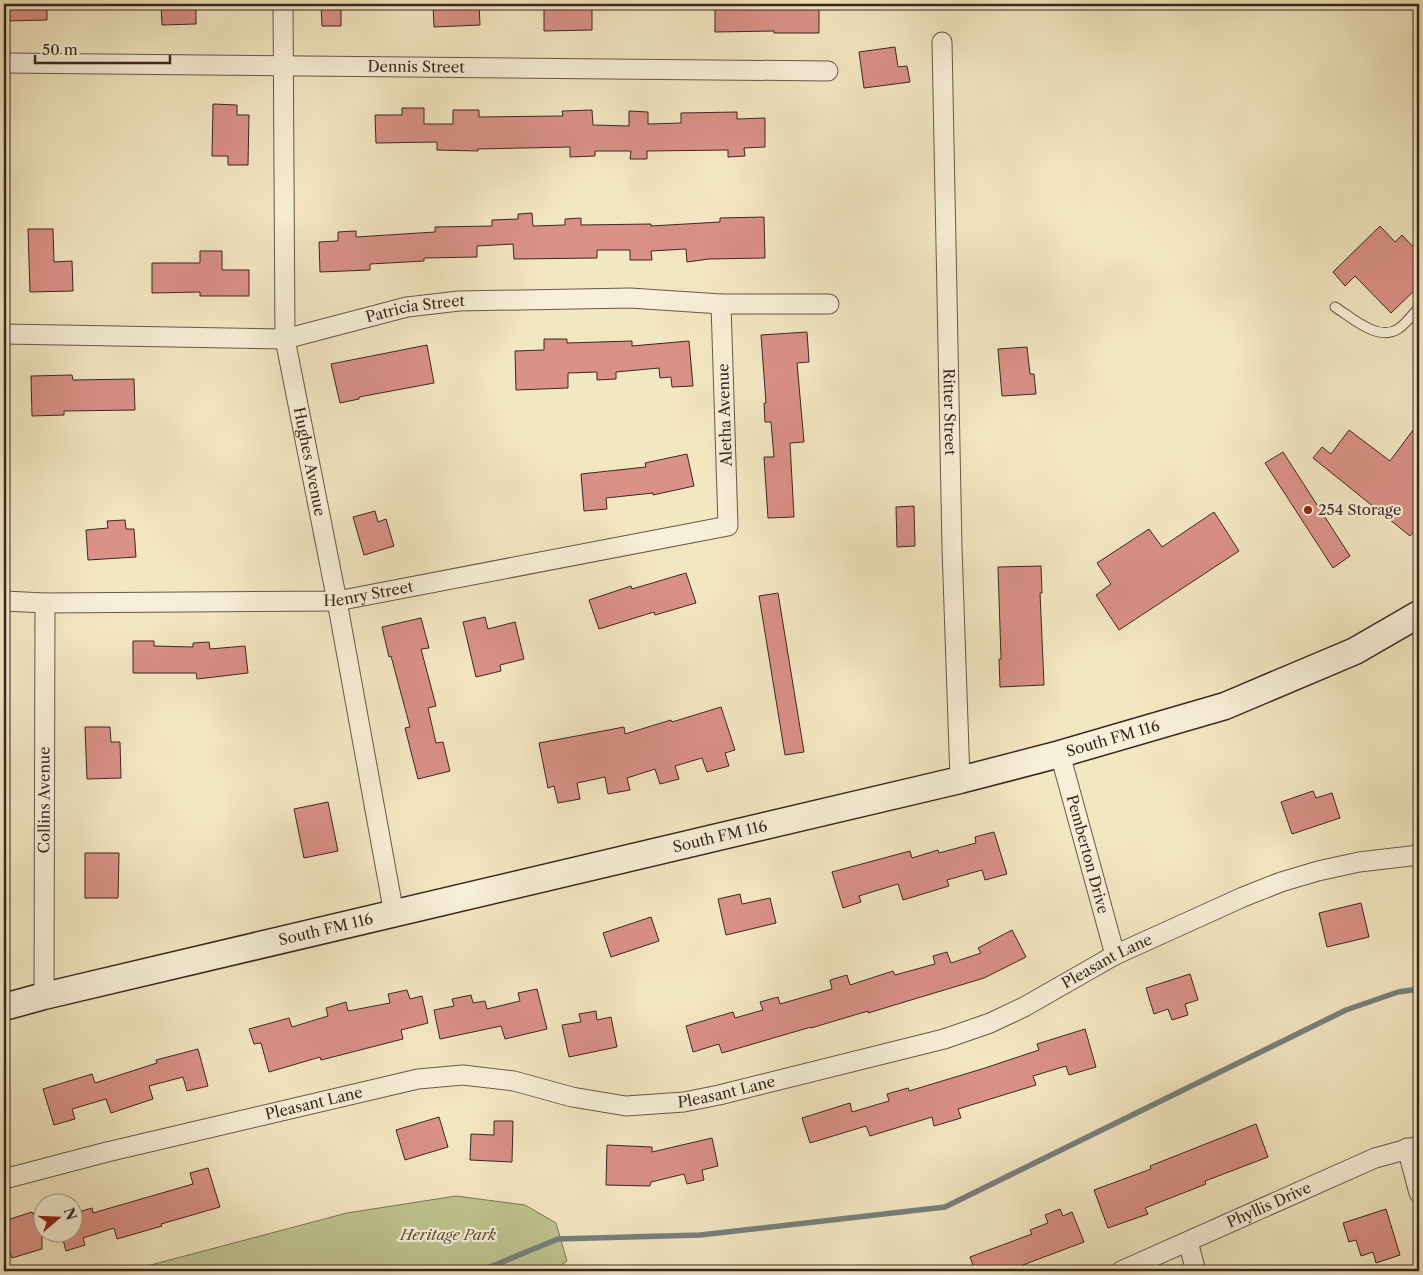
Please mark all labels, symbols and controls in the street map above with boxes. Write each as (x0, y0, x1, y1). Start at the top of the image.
scale bar (35, 32, 170, 64)
text: 50 m (42, 40, 78, 59)
street label: Dennis Street (367, 57, 465, 76)
street label: Patricia Street (363, 291, 466, 326)
street label: Aletha Avenue (713, 363, 736, 468)
street label: Ritter Street (939, 368, 960, 456)
street label: Hughes Avenue (290, 405, 330, 518)
place label: 254 Storage (1318, 500, 1401, 519)
marker: 254 Storage (1302, 504, 1314, 516)
street label: Henry Street (323, 576, 415, 610)
street label: South FM 116 (1064, 715, 1162, 761)
street label: Collins Avenue (34, 746, 54, 854)
street label: Pemberton Drive (1063, 793, 1113, 916)
street label: South FM 116 (671, 816, 769, 856)
street label: South FM 116 (277, 909, 375, 949)
street label: Pleasant Lane (1058, 930, 1155, 993)
street label: Pleasant Lane (677, 1071, 777, 1111)
street label: Pleasant Lane (263, 1082, 364, 1124)
street label: Phyllis Drive (1224, 1178, 1314, 1232)
north arrow (32, 1192, 82, 1242)
text: N (60, 1205, 81, 1222)
park label: Heritage Park (399, 1225, 496, 1244)

